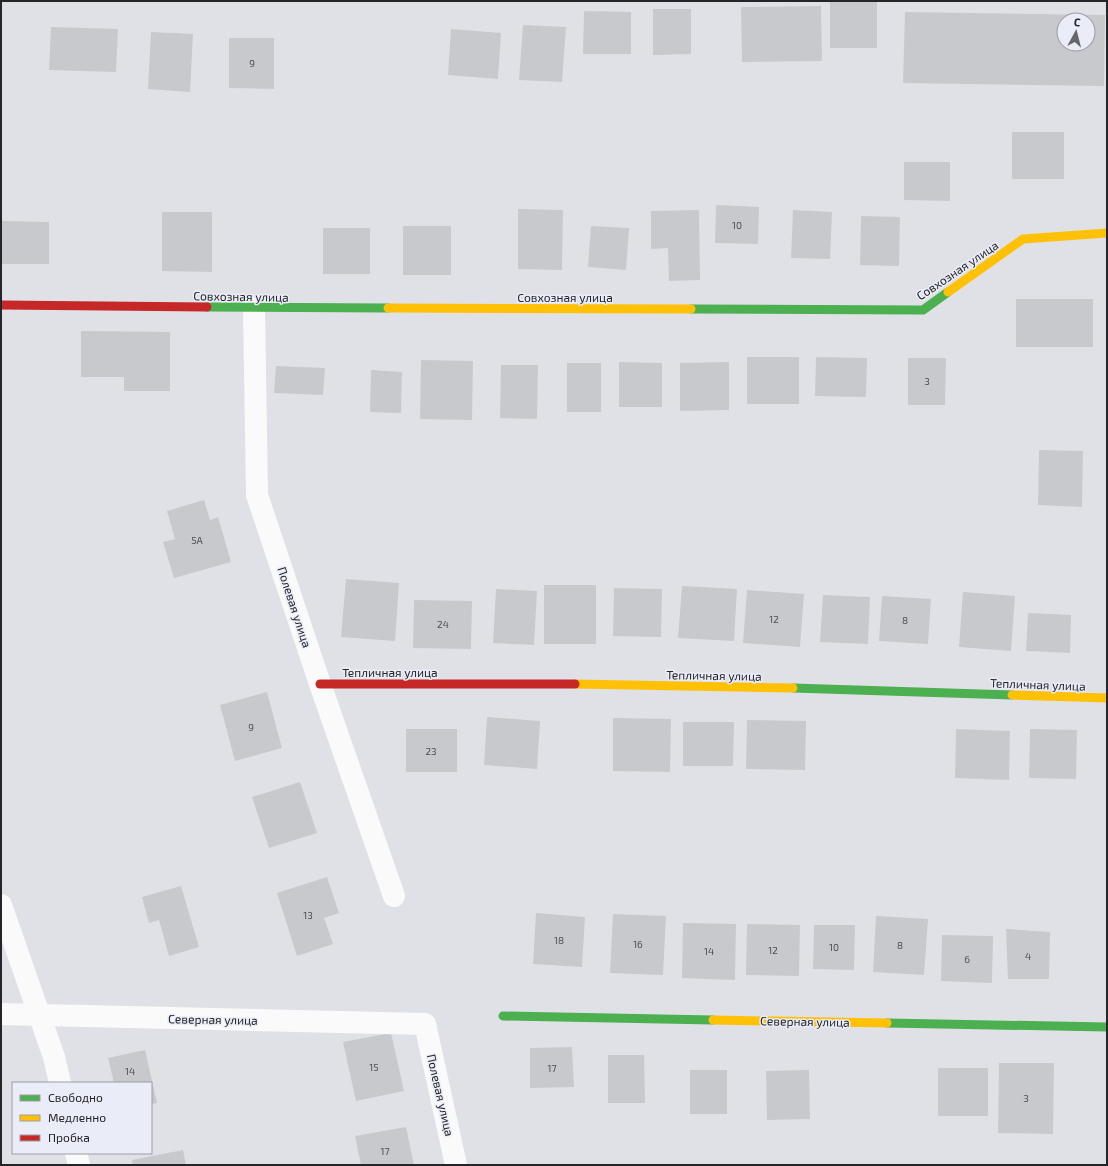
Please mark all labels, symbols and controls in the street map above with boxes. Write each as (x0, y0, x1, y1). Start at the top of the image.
north arrow (1056, 12, 1096, 52)
text: С (1073, 15, 1082, 28)
house number: 9 (249, 57, 255, 69)
house number: 10 (732, 219, 742, 231)
street label: Совхозная улица (913, 237, 1001, 303)
street label: Совхозная улица (193, 288, 289, 305)
street label: Совхозная улица (517, 290, 613, 305)
house number: 3 (924, 375, 930, 387)
house number: 5А (191, 534, 204, 546)
street label: Полевая улица (274, 565, 315, 649)
house number: 12 (769, 613, 779, 625)
house number: 8 (902, 614, 908, 626)
house number: 24 (437, 618, 449, 630)
street label: Тепличная улица (342, 665, 438, 680)
street label: Тепличная улица (666, 667, 762, 684)
street label: Тепличная улица (990, 675, 1086, 694)
house number: 9 (248, 721, 254, 733)
house number: 23 (425, 745, 437, 757)
house number: 13 (303, 909, 313, 921)
house number: 18 (554, 934, 564, 946)
house number: 16 (633, 938, 643, 950)
house number: 8 (897, 939, 903, 951)
house number: 10 (829, 941, 839, 953)
house number: 12 (768, 944, 778, 956)
house number: 14 (704, 945, 714, 957)
house number: 4 (1025, 950, 1031, 962)
house number: 6 (964, 953, 970, 965)
street label: Северная улица (168, 1011, 258, 1028)
street label: Северная улица (760, 1013, 850, 1030)
street label: Полевая улица (424, 1053, 457, 1138)
house number: 15 (369, 1061, 379, 1073)
house number: 17 (547, 1062, 557, 1074)
house number: 14 (125, 1065, 135, 1077)
legend (12, 1082, 152, 1154)
text: Свободно (48, 1090, 103, 1104)
house number: 3 (1023, 1092, 1029, 1104)
text: Медленно (48, 1110, 106, 1124)
text: Пробка (48, 1130, 90, 1144)
house number: 17 (380, 1145, 390, 1157)

